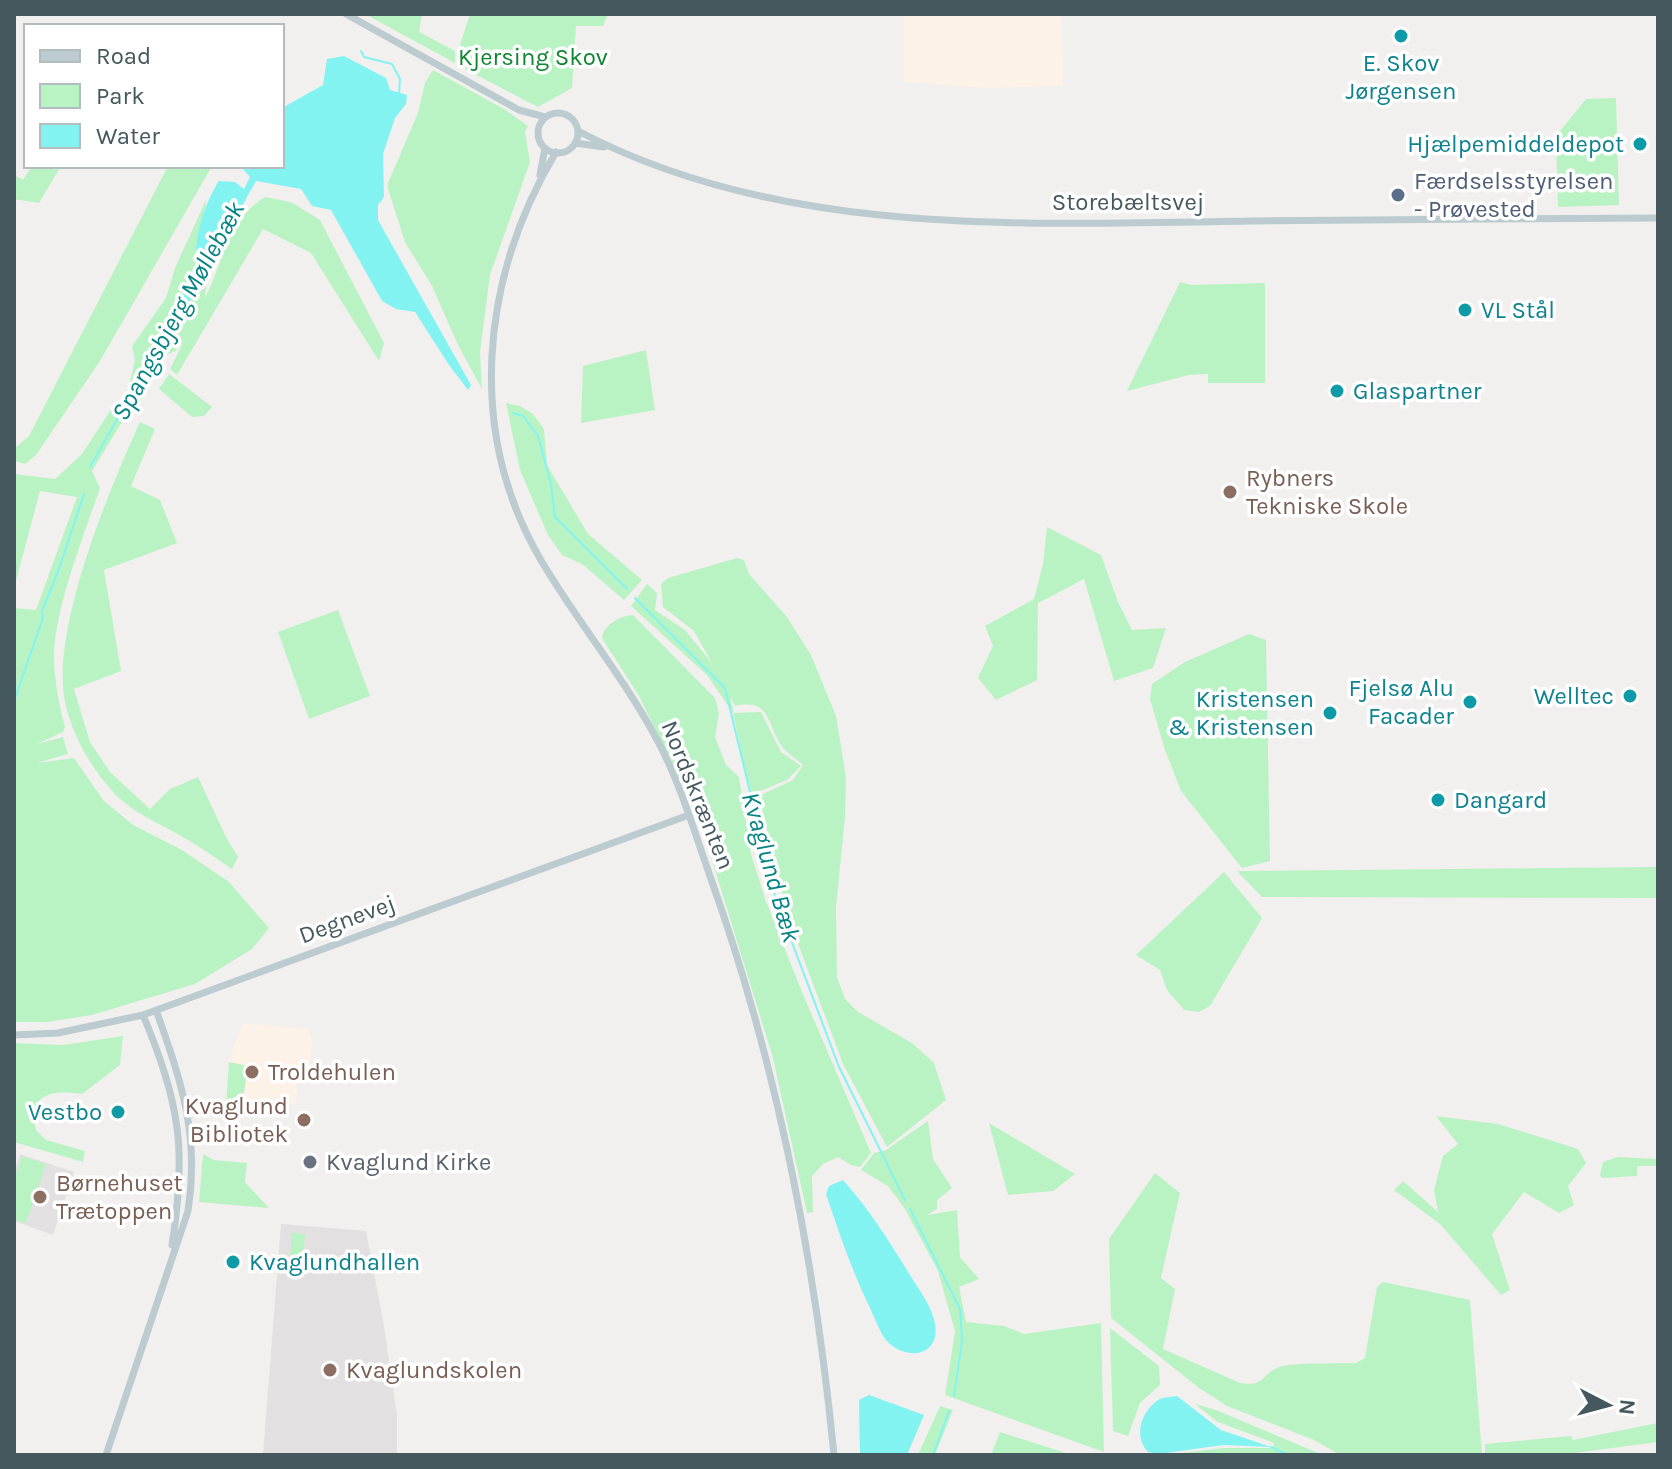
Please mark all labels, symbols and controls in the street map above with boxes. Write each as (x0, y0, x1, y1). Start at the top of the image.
legend (24, 24, 284, 168)
marker: E. Skov Jørgensen (1392, 27, 1410, 45)
text: Road (96, 42, 151, 70)
park label: Kjersing Skov (458, 43, 608, 71)
place label: E. Skov Jørgensen (1346, 49, 1456, 105)
text: Park (96, 82, 145, 110)
text: Water (96, 122, 160, 150)
place label: Hjælpemiddeldepot (1407, 130, 1624, 158)
marker: Hjælpemiddeldepot (1631, 135, 1649, 153)
place label: Færdselsstyrelsen - Prøvested (1414, 167, 1613, 223)
marker: Færdselsstyrelsen - Prøvested (1389, 186, 1407, 204)
street label: Storebæltsvej (1052, 188, 1204, 216)
water label: Spangsbjerg Møllebæk (105, 195, 252, 426)
place label: VL Stål (1481, 296, 1555, 324)
marker: VL Stål (1456, 301, 1474, 319)
place label: Glaspartner (1353, 377, 1482, 405)
marker: Glaspartner (1328, 382, 1346, 400)
place label: Rybners Tekniske Skole (1246, 464, 1408, 520)
marker: Rybners Tekniske Skole (1221, 483, 1239, 501)
place label: Fjelsø Alu Facader (1348, 674, 1454, 730)
place label: Welltec (1534, 682, 1614, 710)
place label: Kristensen & Kristensen (1168, 685, 1314, 741)
marker: Welltec (1621, 687, 1639, 705)
marker: Fjelsø Alu Facader (1461, 693, 1479, 711)
marker: Kristensen & Kristensen (1321, 704, 1339, 722)
street label: Nordskrænten (655, 717, 741, 873)
place label: Dangard (1454, 786, 1547, 814)
water label: Kvaglund Bæk (735, 788, 807, 946)
marker: Dangard (1429, 791, 1447, 809)
street label: Degnevej (295, 889, 399, 949)
place label: Troldehulen (268, 1058, 396, 1086)
marker: Troldehulen (243, 1063, 261, 1081)
place label: Kvaglund Bibliotek (185, 1092, 288, 1148)
place label: Vestbo (28, 1098, 102, 1126)
marker: Vestbo (109, 1103, 127, 1121)
marker: Kvaglund Bibliotek (295, 1111, 313, 1129)
place label: Kvaglund Kirke (326, 1148, 491, 1176)
marker: Kvaglund Kirke (301, 1153, 319, 1171)
place label: Børnehuset Trætoppen (56, 1169, 183, 1225)
marker: Børnehuset Trætoppen (31, 1188, 49, 1206)
place label: Kvaglundhallen (249, 1248, 420, 1276)
marker: Kvaglundhallen (224, 1253, 242, 1271)
place label: Kvaglundskolen (346, 1356, 522, 1384)
marker: Kvaglundskolen (321, 1361, 339, 1379)
north arrow (1568, 1365, 1648, 1445)
text: N (1613, 1398, 1641, 1416)

